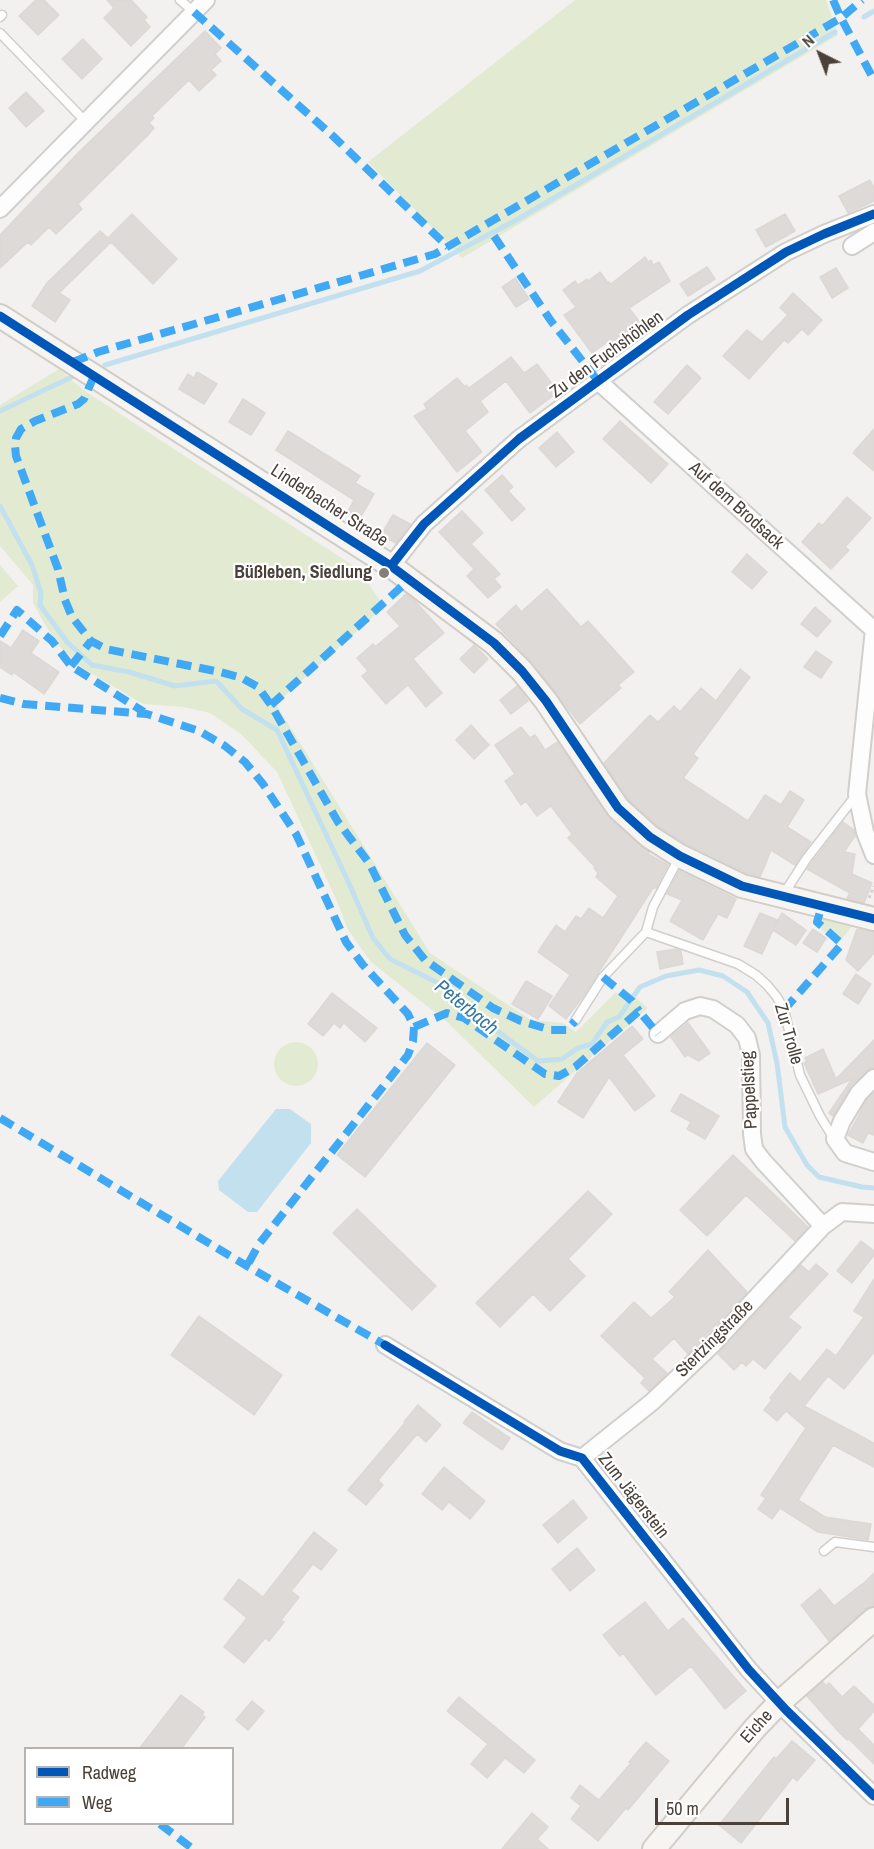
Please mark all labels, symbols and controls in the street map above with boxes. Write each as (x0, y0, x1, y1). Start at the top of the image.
north arrow (790, 24, 850, 84)
text: N (797, 29, 819, 52)
street label: Zu den Fuchshöhlen (546, 307, 668, 403)
street label: Auf dem Brodsack (684, 458, 788, 554)
street label: Linderbacher Straße (266, 460, 392, 552)
place label: Büßleben, Siedlung (234, 562, 372, 584)
marker: Büßleben, Siedlung (377, 566, 391, 580)
water label: Peterbach (429, 975, 503, 1041)
street label: Zur Trolle (769, 1001, 807, 1067)
street label: Pappelstieg (737, 1051, 763, 1129)
street label: Stertzingstraße (672, 1296, 758, 1382)
street label: Zum Jägerstein (593, 1449, 673, 1543)
street label: Eiche (736, 1706, 778, 1748)
legend (24, 1747, 234, 1825)
text: Radweg (82, 1760, 136, 1785)
scale bar (658, 1786, 792, 1824)
text: Weg (82, 1790, 112, 1815)
text: 50 m (666, 1796, 699, 1821)

